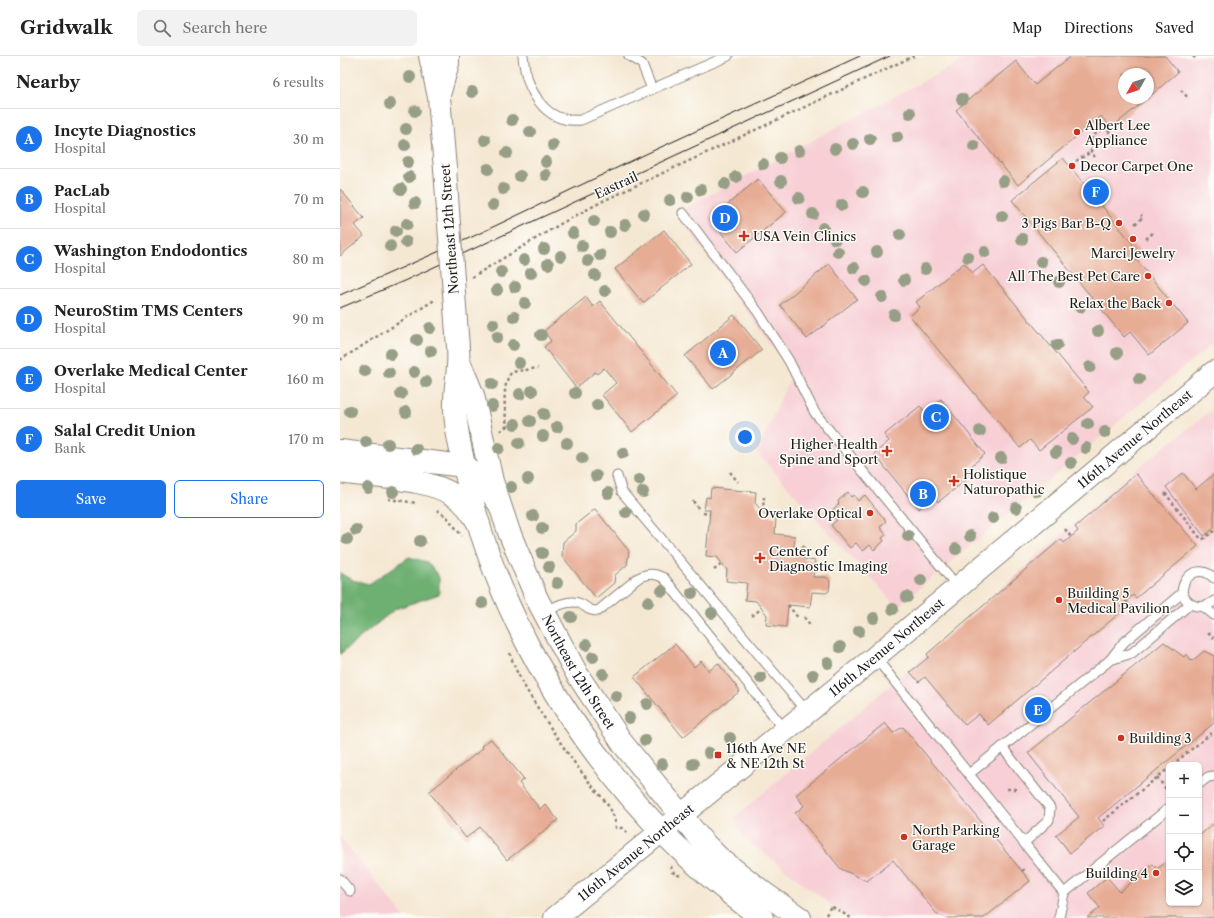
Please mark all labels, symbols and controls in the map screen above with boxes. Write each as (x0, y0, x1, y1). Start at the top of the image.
search box (137, 10, 417, 46)
text: Gridwalk (20, 16, 113, 39)
icon: search (151, 17, 173, 39)
text: Search here (183, 18, 268, 37)
text: Map (1012, 19, 1042, 37)
text: Directions (1064, 19, 1133, 37)
text: Saved (1155, 19, 1194, 37)
north arrow (1118, 68, 1154, 104)
text: Nearby (16, 72, 80, 92)
text: 6 results (273, 74, 324, 90)
place label: Albert Lee Appliance (1084, 117, 1150, 148)
text: Incyte Diagnostics (54, 121, 196, 140)
marker: Albert Lee Appliance (1072, 127, 1082, 137)
text: A (24, 131, 34, 147)
text: 30 m (293, 131, 324, 147)
text: Hospital (54, 140, 106, 156)
place label: Decor Carpet One (1080, 158, 1193, 174)
marker: Decor Carpet One (1067, 161, 1077, 171)
street label: Northeast 12th Street (436, 163, 462, 295)
street label: Eastrail (592, 168, 640, 202)
pin: F (1083, 177, 1109, 207)
text: PacLab (54, 181, 110, 200)
text: B (24, 191, 34, 207)
text: 70 m (294, 191, 324, 207)
text: Hospital (54, 200, 106, 216)
pin: D (712, 203, 738, 233)
place label: 3 Pigs Bar B-Q (1021, 215, 1111, 231)
marker: 3 Pigs Bar B-Q (1114, 218, 1124, 228)
place label: USA Vein Clinics (753, 228, 856, 244)
marker: USA Vein Clinics (738, 230, 750, 242)
marker: Marci Jewelry (1128, 234, 1138, 244)
text: Washington Endodontics (54, 241, 248, 260)
place label: Marci Jewelry (1090, 245, 1176, 261)
text: C (24, 251, 34, 267)
text: 80 m (292, 251, 324, 267)
text: Hospital (54, 260, 106, 276)
place label: All The Best Pet Care (1007, 268, 1140, 284)
marker: All The Best Pet Care (1143, 271, 1153, 281)
place label: Relax the Back (1069, 295, 1161, 311)
marker: Relax the Back (1164, 298, 1174, 308)
text: NeuroStim TMS Centers (54, 301, 243, 320)
text: D (23, 311, 35, 327)
text: 90 m (293, 311, 324, 327)
text: Hospital (54, 320, 106, 336)
pin: A (710, 338, 736, 368)
text: Overlake Medical Center (54, 361, 248, 380)
text: E (24, 371, 34, 387)
text: 160 m (287, 371, 324, 387)
text: Hospital (54, 380, 106, 396)
street label: 116th Avenue Northeast (1074, 386, 1195, 492)
pin: C (923, 402, 949, 432)
text: Salal Credit Union (54, 421, 196, 440)
your location (735, 427, 755, 447)
text: F (25, 431, 33, 447)
text: 170 m (288, 431, 324, 447)
place label: Higher Health Spine and Sport (779, 436, 878, 467)
text: Bank (54, 440, 86, 456)
marker: Higher Health Spine and Sport (881, 445, 893, 457)
place label: Holistique Naturopathic (963, 466, 1045, 497)
marker: Holistique Naturopathic (948, 475, 960, 487)
pin: B (910, 479, 936, 509)
button: Save (16, 480, 166, 518)
button: Share (174, 480, 324, 518)
place label: Overlake Optical (758, 505, 862, 521)
marker: Overlake Optical (865, 508, 875, 518)
place label: Center of Diagnostic Imaging (769, 543, 888, 574)
marker: Center of Diagnostic Imaging (754, 552, 766, 564)
place label: Building 5 Medical Pavilion (1067, 585, 1170, 616)
street label: 116th Avenue Northeast (825, 594, 947, 699)
marker: Building 5 Medical Pavilion (1054, 595, 1064, 605)
street label: Northeast 12th Street (539, 612, 619, 732)
pin: E (1025, 695, 1051, 725)
place label: Building 3 (1129, 730, 1191, 746)
marker: Building 3 (1116, 733, 1126, 743)
place label: 116th Ave NE & NE 12th St (726, 740, 806, 771)
marker: 116th Ave NE & NE 12th St (713, 750, 723, 760)
map controls (1166, 762, 1202, 906)
button: + (1166, 762, 1202, 798)
button: − (1166, 798, 1202, 834)
street label: 116th Avenue Northeast (574, 800, 697, 904)
place label: North Parking Garage (912, 822, 999, 853)
marker: North Parking Garage (899, 832, 909, 842)
button: locate (1166, 834, 1202, 870)
place label: Building 4 (1085, 865, 1148, 881)
marker: Building 4 (1151, 868, 1161, 878)
button: layers (1166, 870, 1202, 906)

